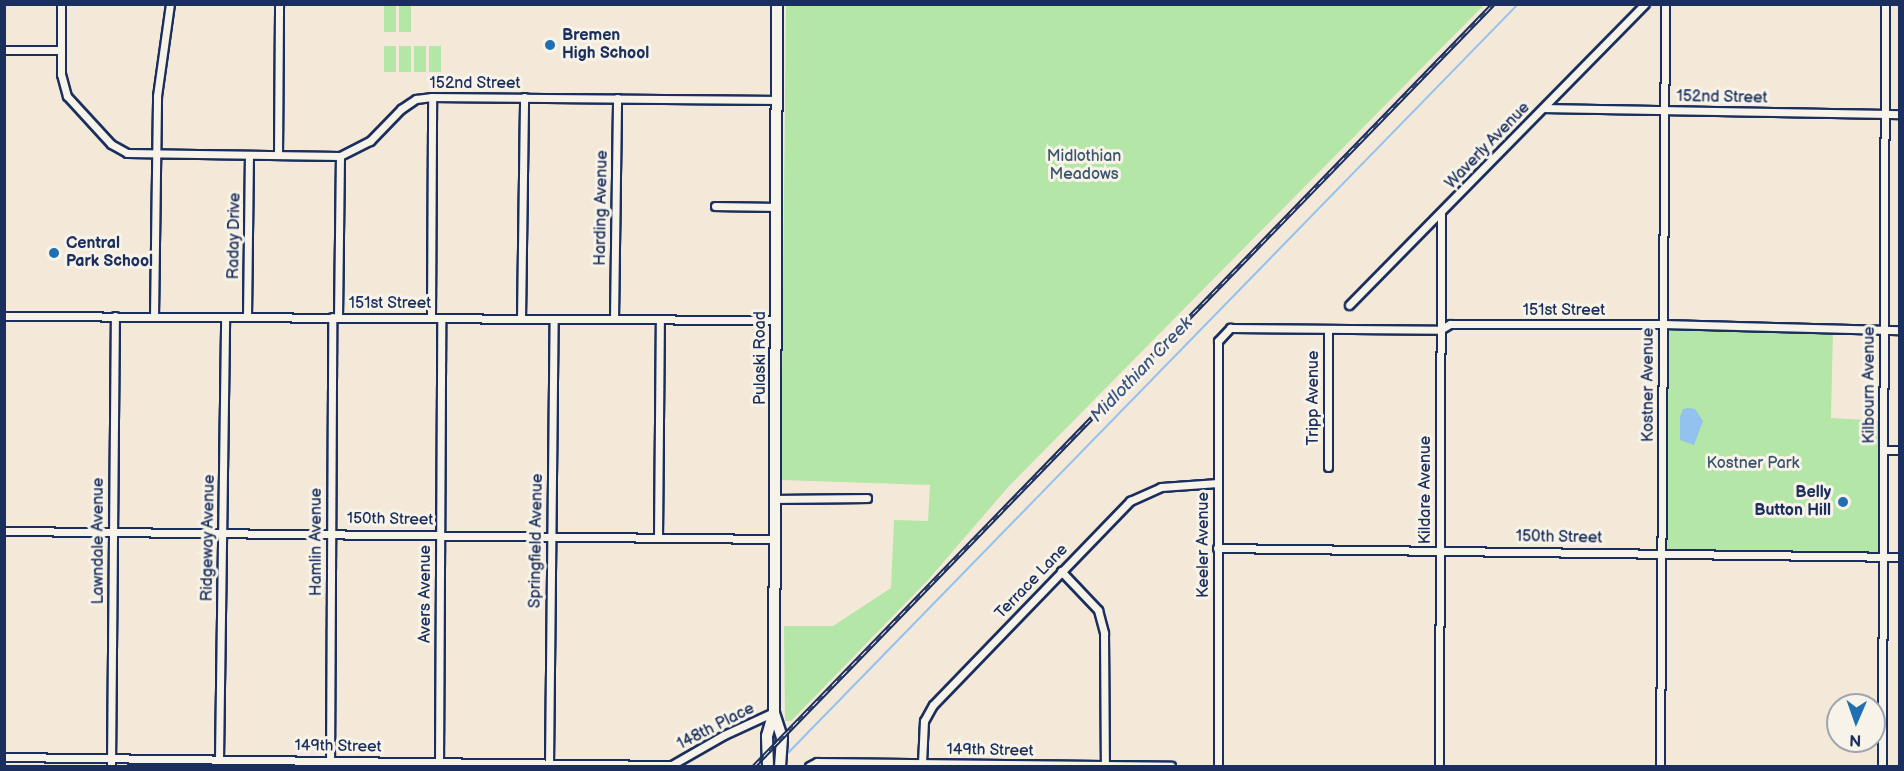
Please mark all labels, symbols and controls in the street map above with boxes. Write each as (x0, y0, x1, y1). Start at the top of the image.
place label: Bremen High School (562, 26, 649, 64)
marker: Bremen High School (543, 38, 557, 52)
street label: 152nd Street (429, 74, 521, 94)
street label: 152nd Street (1676, 88, 1768, 108)
street label: Waverly Avenue (1441, 98, 1535, 194)
park label: Midlothian Meadows (1047, 147, 1121, 185)
street label: Harding Avenue (591, 150, 613, 266)
street label: Raday Drive (225, 192, 245, 280)
place label: Central Park School (66, 234, 153, 272)
marker: Central Park School (47, 246, 61, 260)
street label: 151st Street (349, 294, 431, 314)
street label: 151st Street (1523, 301, 1605, 321)
street label: Pulaski Road (751, 311, 771, 405)
water label: Midlothian Creek (1086, 313, 1198, 427)
street label: Kilbourn Avenue (1860, 326, 1880, 444)
street label: Kostner Avenue (1639, 328, 1659, 442)
street label: Tripp Avenue (1304, 351, 1324, 445)
street label: Kildare Avenue (1416, 436, 1436, 544)
park label: Kostner Park (1707, 454, 1799, 474)
street label: Ridgeway Avenue (198, 474, 220, 602)
street label: Springfield Avenue (526, 474, 548, 608)
street label: Lawndale Avenue (89, 478, 109, 604)
place label: Belly Button Hill (1754, 483, 1831, 521)
street label: Hamlin Avenue (307, 488, 327, 596)
street label: Keeler Avenue (1194, 492, 1214, 598)
marker: Belly Button Hill (1836, 495, 1850, 509)
street label: 150th Street (346, 510, 434, 530)
street label: 150th Street (1515, 528, 1603, 548)
street label: Terrace Lane (992, 541, 1072, 623)
street label: Avers Avenue (416, 545, 436, 643)
north arrow (1826, 693, 1886, 753)
street label: 148th Place (674, 699, 758, 755)
text: N (1849, 730, 1862, 749)
street label: 149th Street (294, 737, 382, 757)
street label: 149th Street (946, 741, 1034, 761)

